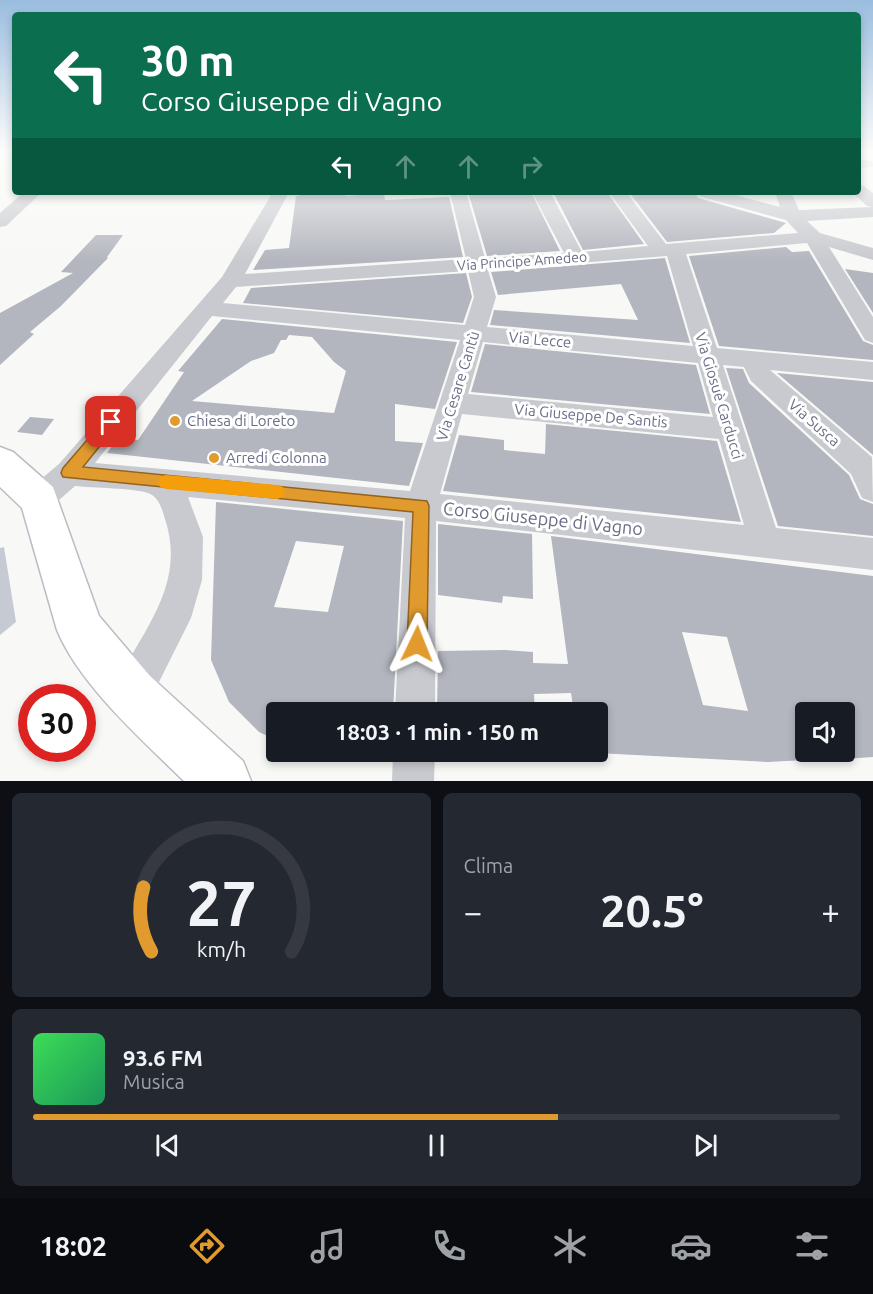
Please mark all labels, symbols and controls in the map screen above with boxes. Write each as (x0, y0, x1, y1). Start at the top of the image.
icon: left (42, 36, 120, 114)
text: 30 m (141, 37, 235, 84)
text: Corso Giuseppe di Vagno (141, 86, 442, 116)
icon: left (326, 150, 359, 183)
icon: ahead (389, 150, 422, 183)
icon: ahead (452, 150, 485, 183)
icon: right (515, 150, 548, 183)
street label: Via Principe Amedeo (456, 248, 588, 274)
street label: Via Lecce (508, 328, 572, 351)
street label: Via Cesare Cantù (433, 329, 482, 443)
street label: Via Giosuè Carducci (692, 331, 747, 461)
pin (85, 396, 136, 447)
street label: Via Susca (785, 396, 843, 449)
street label: Via Giuseppe De Santis (514, 400, 668, 431)
icon: arrive (94, 405, 127, 438)
place label: Chiesa di Loreto (187, 412, 295, 429)
marker: Chiesa di Loreto (168, 414, 182, 428)
place label: Arredi Colonna (226, 449, 327, 466)
marker: Arredi Colonna (207, 451, 221, 465)
street label: Corso Giuseppe di Vagno (442, 498, 644, 538)
position arrow (385, 612, 449, 676)
speed limit sign: 30 (18, 684, 96, 762)
map controls (795, 702, 855, 762)
button: sound (795, 702, 855, 762)
text: 18:03 · 1 min · 150 m (335, 719, 539, 744)
text: Clima (464, 854, 513, 877)
text: 27 (186, 868, 256, 938)
text: 20.5° (600, 885, 703, 936)
text: − (464, 893, 482, 930)
text: + (821, 893, 840, 930)
text: km/h (196, 937, 246, 961)
text: 93.6 FM (123, 1045, 203, 1070)
text: Musica (123, 1070, 185, 1093)
icon: previous (151, 1129, 184, 1162)
icon: pause (420, 1129, 453, 1162)
icon: next (689, 1129, 722, 1162)
icon: directions (186, 1225, 228, 1267)
icon: music (307, 1225, 349, 1267)
icon: phone (428, 1225, 470, 1267)
icon: climate (549, 1225, 591, 1267)
icon: car (670, 1225, 712, 1267)
icon: filters (791, 1225, 833, 1267)
text: 18:02 (40, 1231, 107, 1261)

